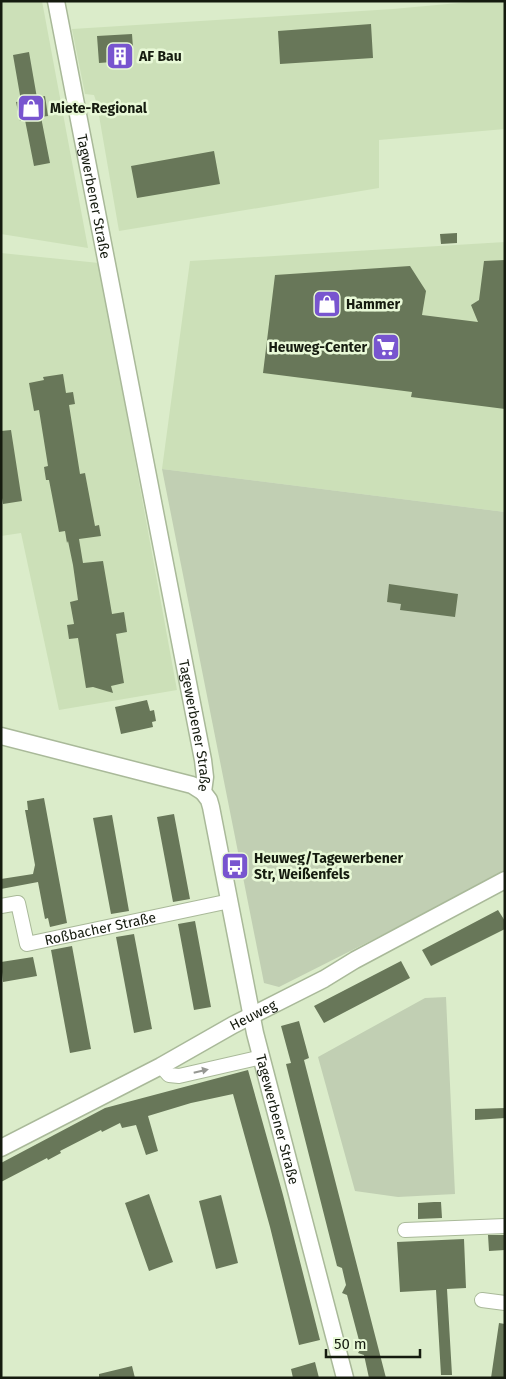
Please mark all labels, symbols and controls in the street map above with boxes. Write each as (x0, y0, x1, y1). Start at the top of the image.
building icon: AF Bau (105, 41, 135, 71)
place label: AF Bau (138, 48, 182, 65)
shop icon: Miete-Regional (16, 93, 46, 123)
place label: Miete-Regional (50, 100, 148, 117)
street label: Tagwerbener Straße (73, 133, 114, 260)
shop icon: Hammer (312, 289, 342, 319)
place label: Hammer (346, 296, 400, 313)
supermarket icon: Heuweg-Center (371, 332, 401, 362)
place label: Heuweg-Center (268, 339, 367, 356)
street label: Tagewerbener Straße (175, 658, 214, 793)
place label: Heuweg/Tagewerbener Str, Weißenfels (254, 850, 404, 883)
bus stop icon: Heuweg/Tagewerbener Str, Weißenfels (220, 851, 250, 881)
street label: Roßbacher Straße (43, 908, 157, 949)
street label: Heuweg (227, 996, 280, 1034)
street label: Tagewerbener Straße (252, 1052, 303, 1186)
one-way arrow (194, 1067, 209, 1075)
scale bar (326, 1326, 420, 1358)
text: 50 m (334, 1335, 367, 1353)

